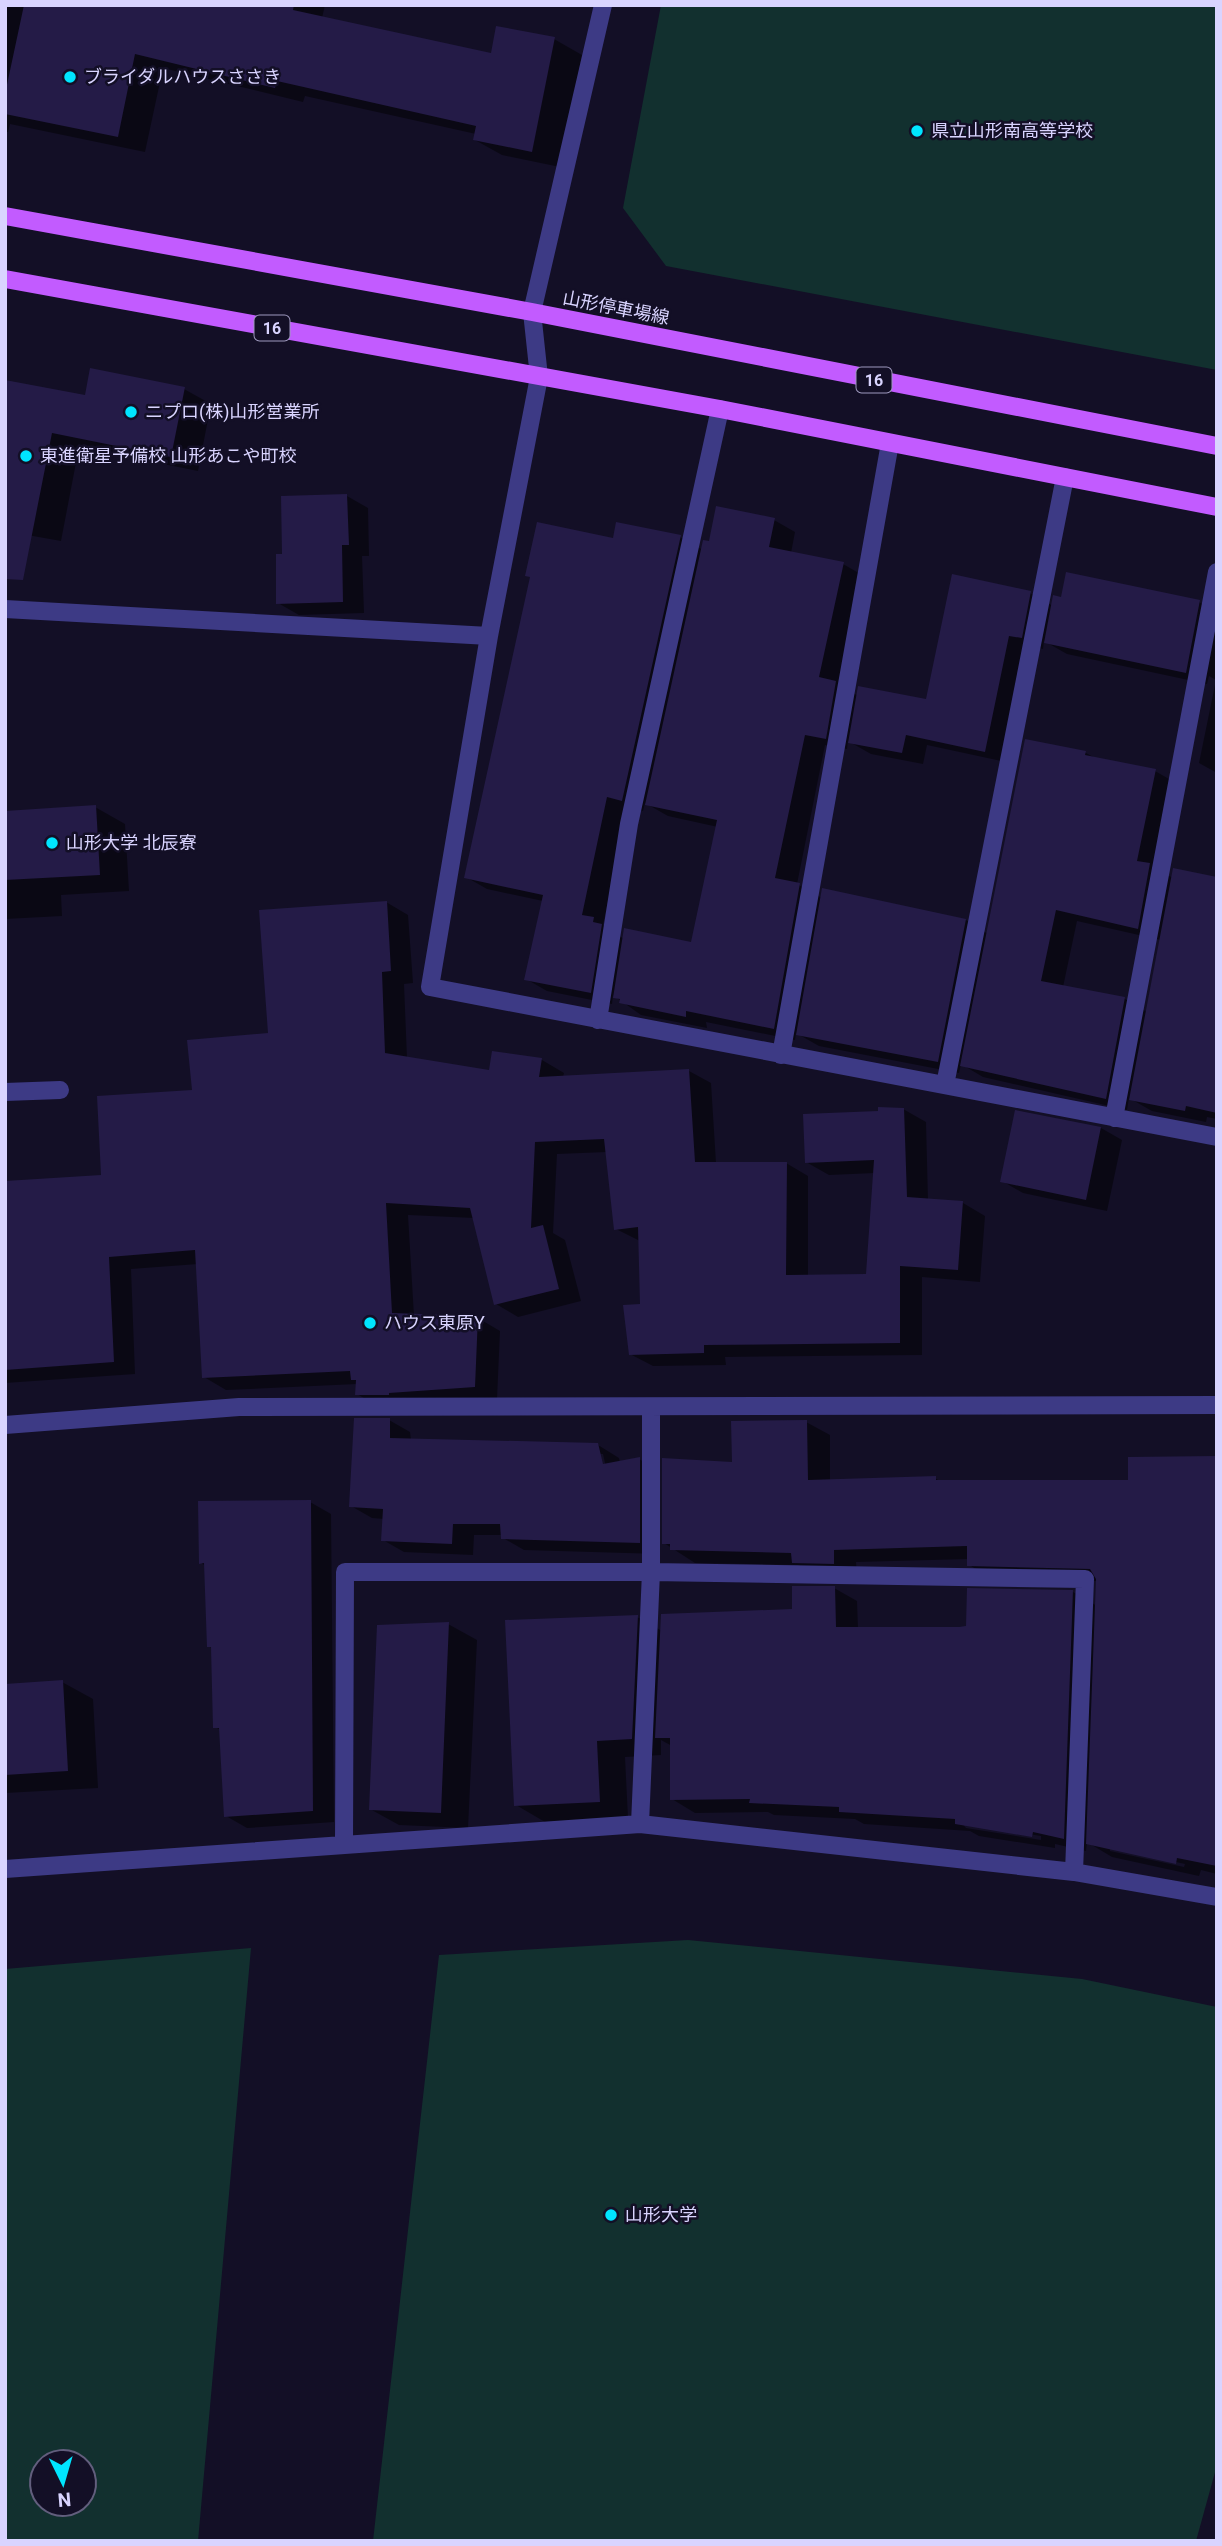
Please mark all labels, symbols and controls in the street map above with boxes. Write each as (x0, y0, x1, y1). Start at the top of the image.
place label: ブライダルハウスささき (84, 66, 281, 87)
marker: ブライダルハウスささき (62, 69, 78, 85)
place label: 県立山形南高等学校 (931, 120, 1093, 141)
marker: 県立山形南高等学校 (909, 123, 925, 139)
street label: 山形停車場線 (561, 287, 671, 328)
road number: 16 (254, 316, 290, 340)
road number: 16 (856, 368, 892, 392)
place label: ニプロ(株)山形営業所 (145, 401, 319, 423)
marker: ニプロ(株)山形営業所 (123, 404, 139, 420)
place label: 東進衛星予備校 山形あこや町校 (40, 445, 296, 466)
marker: 東進衛星予備校 山形あこや町校 (18, 448, 34, 464)
place label: 山形大学 北辰寮 (66, 832, 196, 853)
marker: 山形大学 北辰寮 (44, 835, 60, 851)
place label: ハウス東原Y (384, 1312, 485, 1333)
marker: ハウス東原Y (362, 1315, 378, 1331)
place label: 山形大学 (625, 2204, 697, 2225)
marker: 山形大学 (603, 2207, 619, 2223)
north arrow (28, 2448, 98, 2518)
text: N (57, 2487, 72, 2511)

